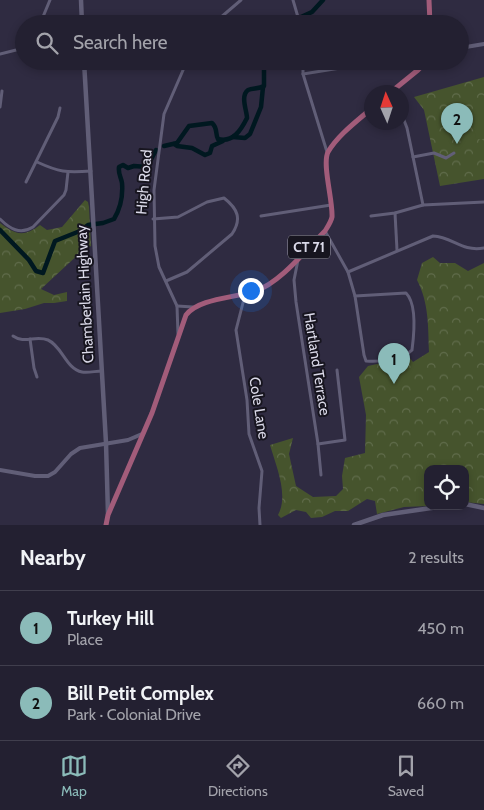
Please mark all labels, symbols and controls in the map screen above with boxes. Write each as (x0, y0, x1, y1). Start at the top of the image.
search box (15, 15, 469, 70)
icon: search (33, 29, 61, 57)
text: Search here (73, 31, 167, 54)
north arrow (364, 85, 409, 130)
pin: 2 (441, 103, 473, 144)
street label: High Road (132, 149, 156, 215)
street label: Chamberlain Highway (72, 224, 98, 364)
road number: CT 71 (288, 236, 330, 258)
your location (238, 278, 264, 304)
street label: Hartland Terrace (300, 311, 334, 417)
pin: 1 (378, 343, 410, 384)
street label: Cole Lane (245, 376, 273, 441)
map controls (424, 465, 469, 510)
button: locate (424, 465, 469, 510)
text: Nearby (20, 545, 86, 570)
text: 2 results (408, 548, 464, 567)
text: Turkey Hill (67, 607, 154, 630)
text: 1 (33, 619, 39, 638)
text: 450 m (417, 619, 464, 638)
text: Place (67, 630, 103, 649)
text: Bill Petit Complex (67, 682, 214, 705)
text: 2 (32, 694, 40, 713)
text: 660 m (417, 694, 464, 713)
text: Park · Colonial Drive (67, 705, 201, 724)
tab: Map (60, 752, 88, 800)
tab: Directions (208, 752, 268, 800)
tab: Saved (388, 752, 424, 800)

